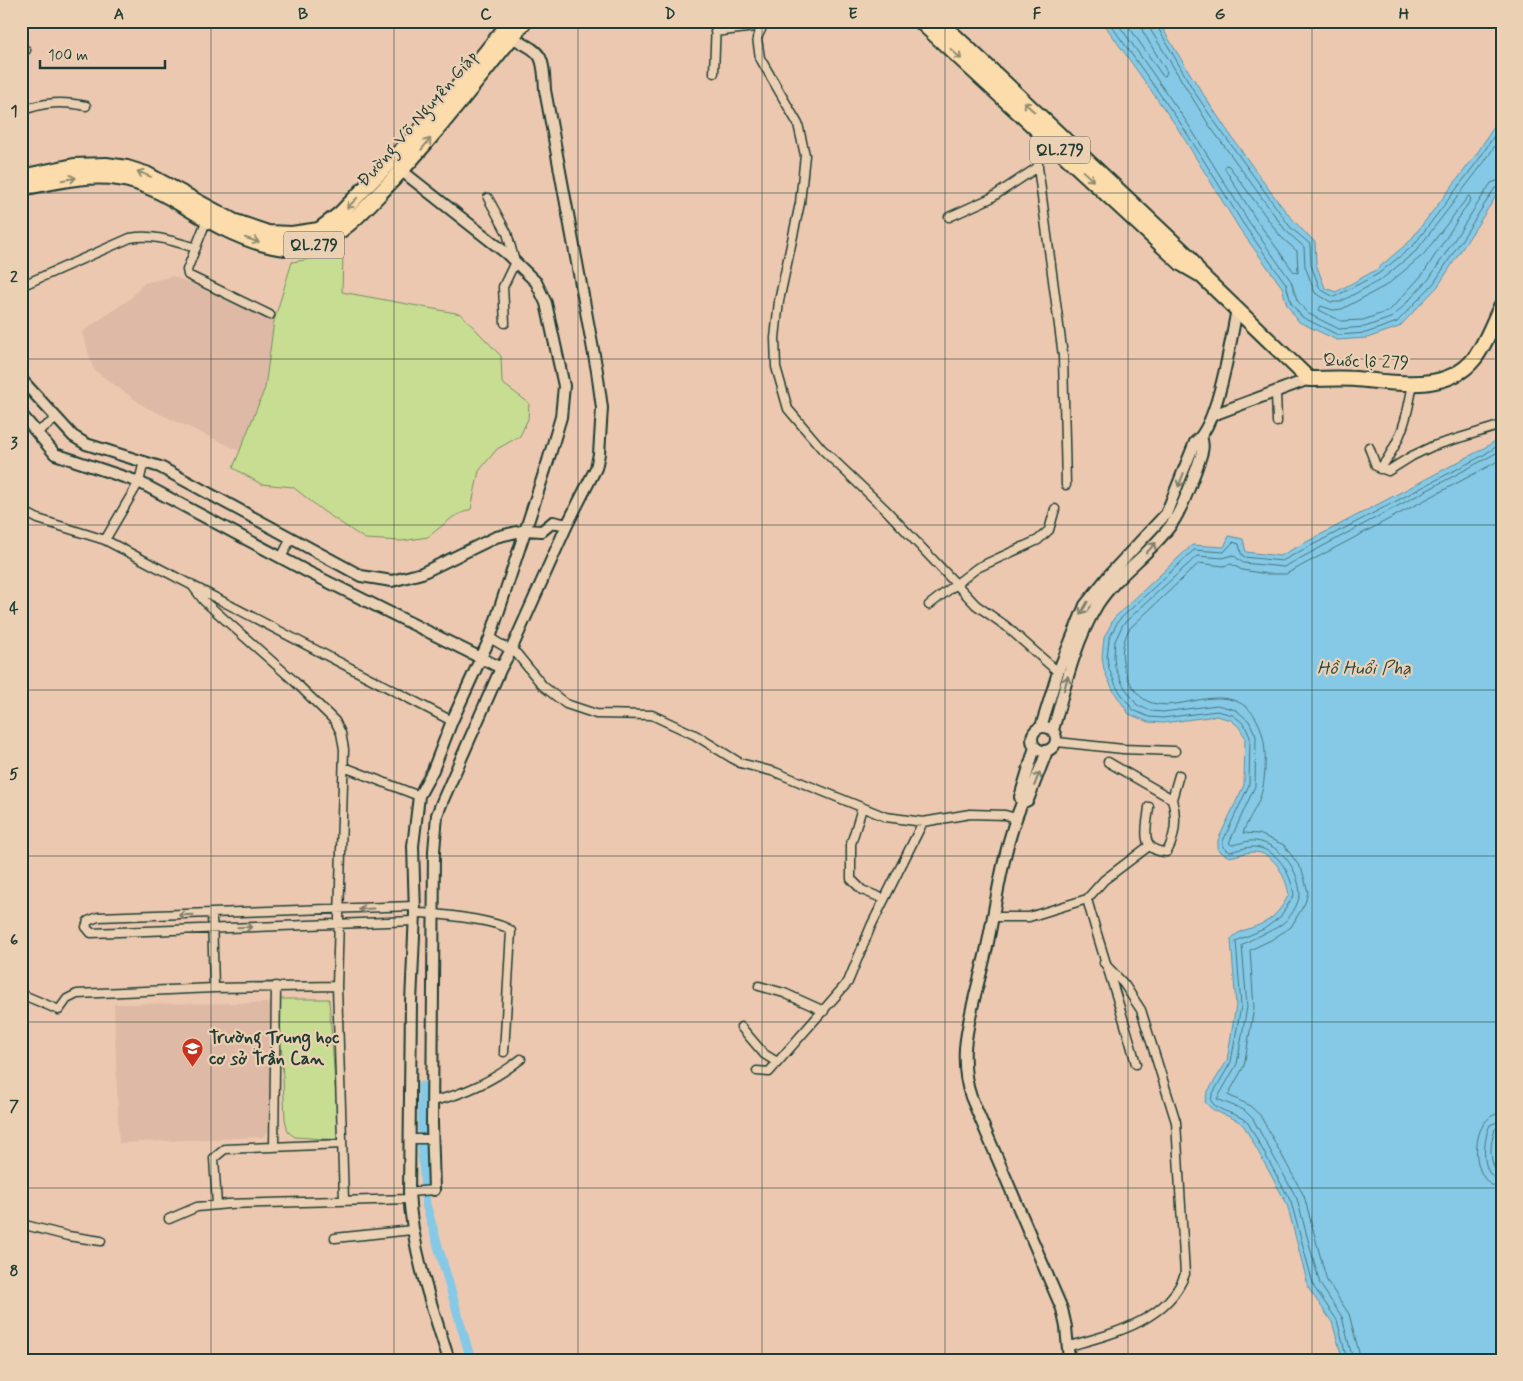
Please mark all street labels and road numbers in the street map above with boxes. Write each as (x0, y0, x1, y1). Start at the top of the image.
street label: Đường Võ Nguyên Giáp (352, 46, 485, 194)
road number: QL.279 (1030, 136, 1090, 164)
road number: QL.279 (284, 232, 344, 258)
street label: Quốc lộ 279 (1322, 349, 1410, 375)

